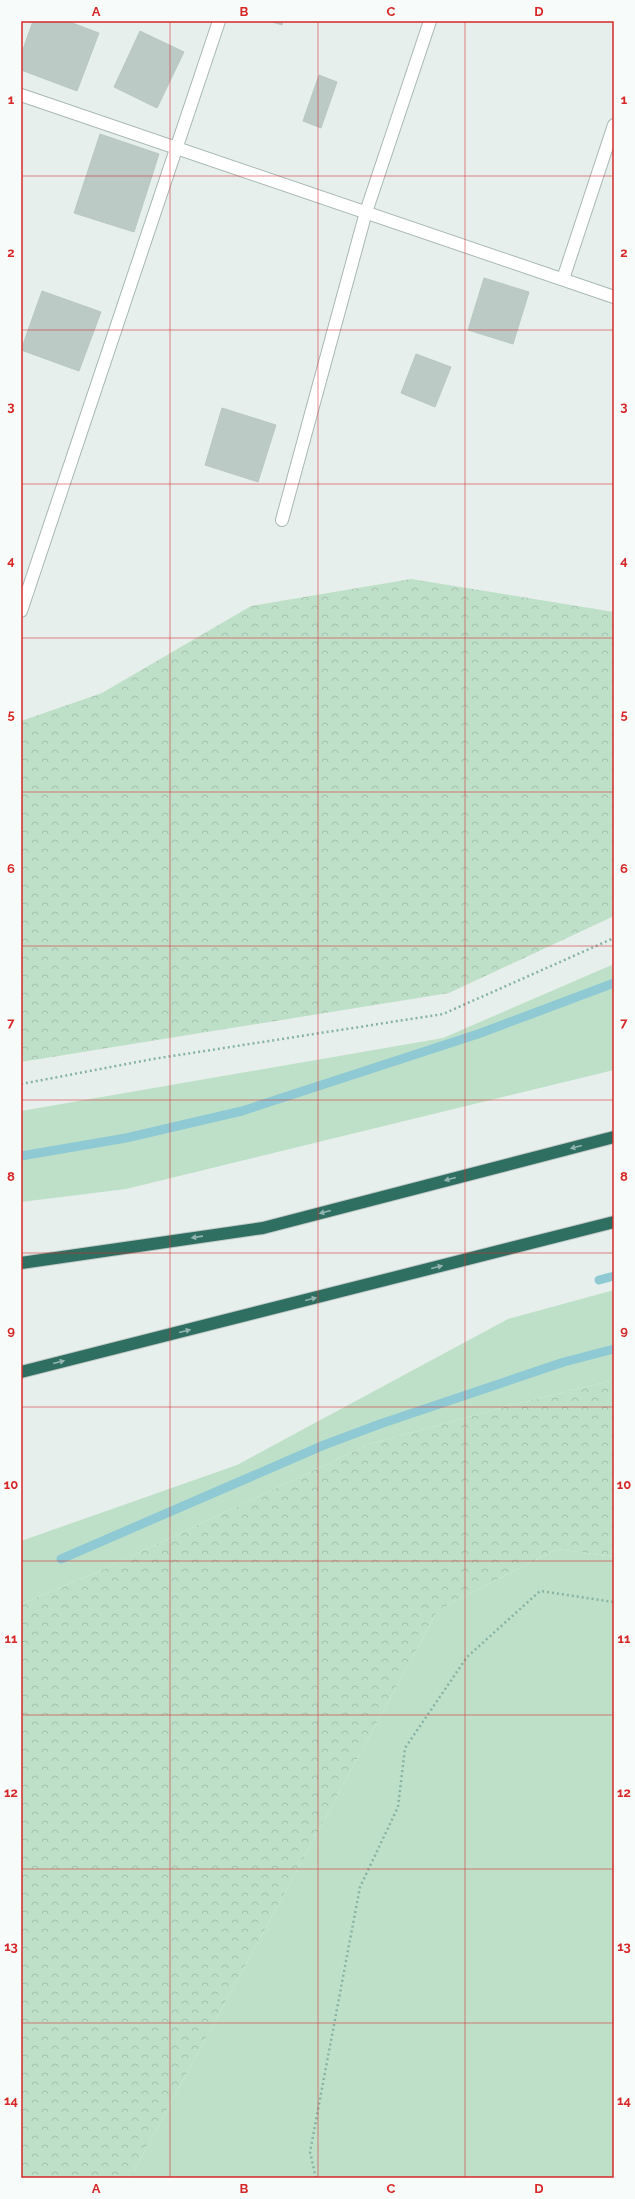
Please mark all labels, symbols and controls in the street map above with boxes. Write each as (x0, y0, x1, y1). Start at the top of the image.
text: A (92, 4, 101, 19)
text: B (240, 4, 249, 19)
text: C (387, 4, 396, 19)
text: D (534, 4, 544, 19)
text: 1 (8, 92, 15, 107)
text: 1 (621, 92, 628, 107)
text: 2 (7, 245, 15, 260)
text: 2 (620, 245, 628, 260)
text: 3 (7, 399, 15, 414)
text: 3 (620, 399, 628, 414)
text: 4 (7, 553, 15, 568)
text: 4 (620, 553, 628, 568)
text: 5 (7, 707, 15, 722)
text: 5 (620, 707, 628, 722)
text: 6 (7, 861, 15, 876)
text: 6 (620, 861, 628, 876)
text: 7 (7, 1015, 15, 1030)
text: 7 (620, 1015, 628, 1030)
one-way arrow (570, 1144, 582, 1150)
text: 8 (7, 1169, 15, 1184)
text: 8 (620, 1169, 628, 1184)
one-way arrow (444, 1176, 456, 1182)
one-way arrow (318, 1209, 330, 1215)
one-way arrow (191, 1234, 203, 1240)
one-way arrow (431, 1264, 443, 1270)
one-way arrow (305, 1295, 317, 1301)
text: 9 (7, 1323, 15, 1338)
text: 9 (620, 1323, 628, 1338)
one-way arrow (179, 1327, 191, 1333)
one-way arrow (53, 1359, 65, 1365)
text: 10 (4, 1477, 18, 1492)
text: 10 (617, 1477, 631, 1492)
text: 11 (5, 1631, 18, 1646)
text: 11 (618, 1631, 631, 1646)
text: 12 (4, 1785, 18, 1800)
text: 12 (617, 1785, 631, 1800)
text: 13 (4, 1939, 18, 1954)
text: 13 (617, 1939, 631, 1954)
text: 14 (4, 2093, 18, 2108)
text: 14 (617, 2093, 631, 2108)
text: A (92, 2181, 101, 2196)
text: B (240, 2181, 249, 2196)
text: C (387, 2181, 396, 2196)
text: D (534, 2181, 544, 2196)

